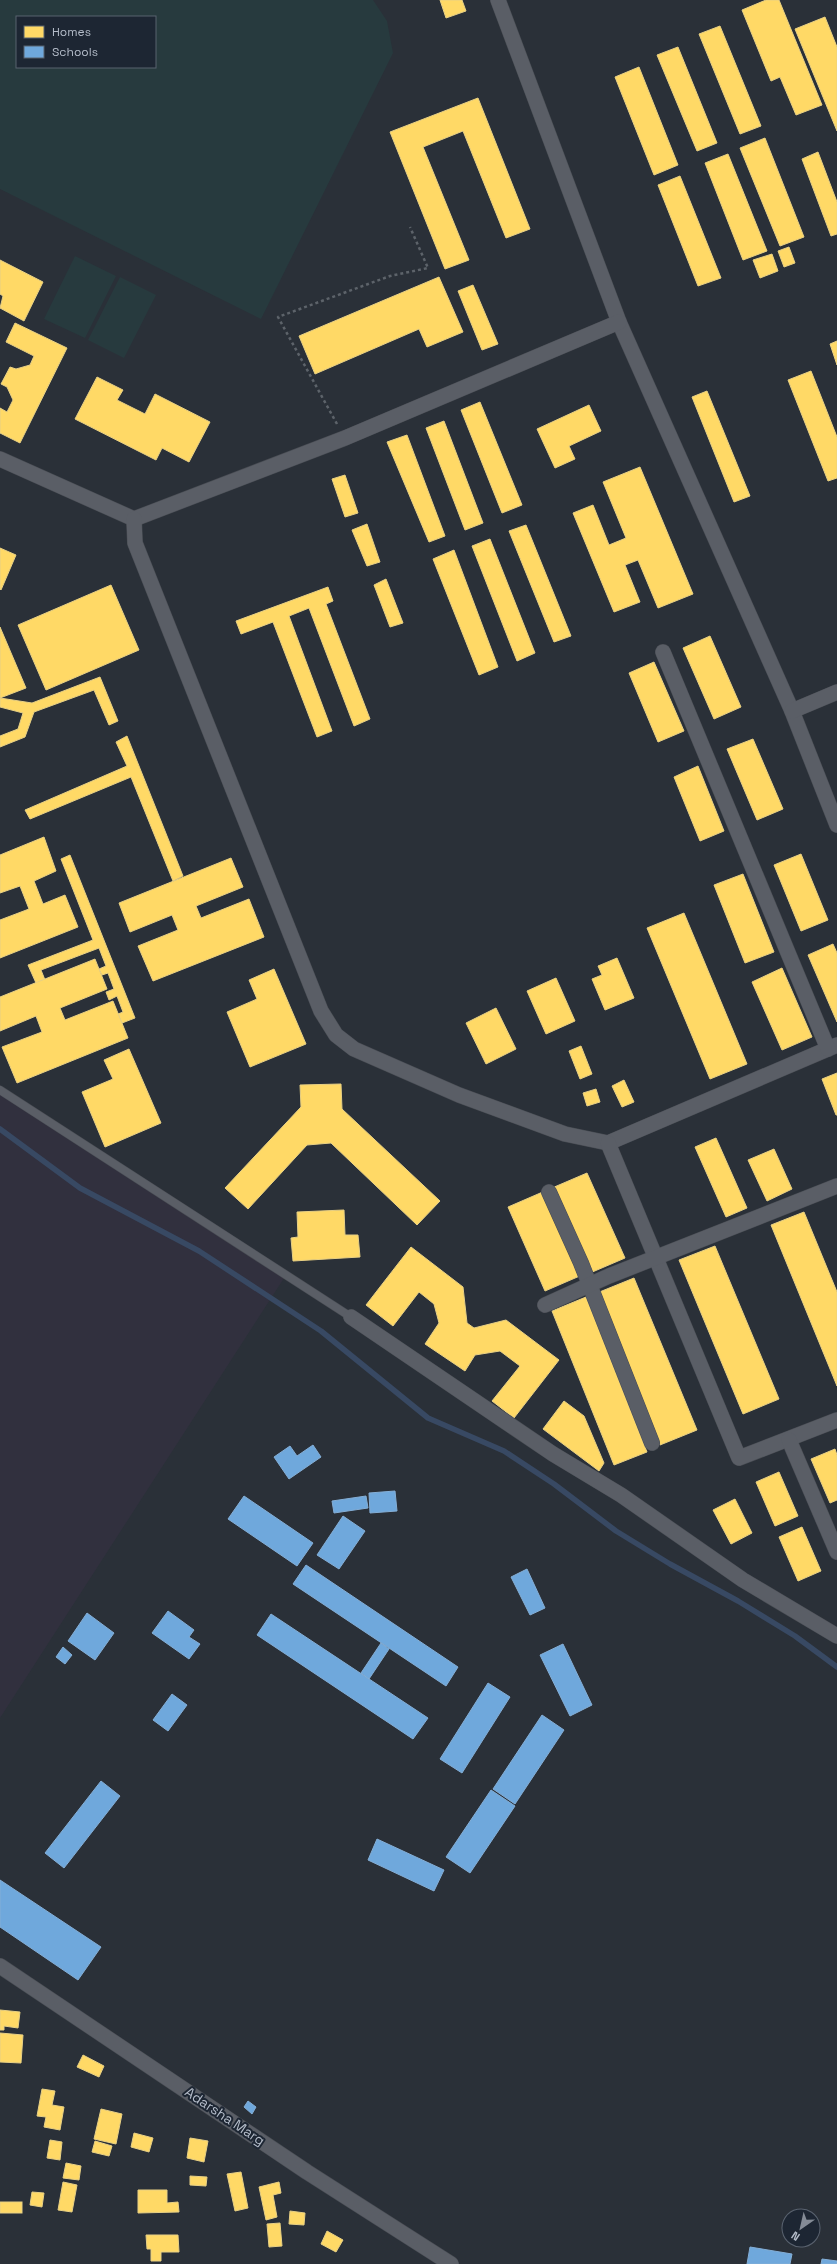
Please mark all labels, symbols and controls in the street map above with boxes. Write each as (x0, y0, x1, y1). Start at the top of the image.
legend (16, 16, 156, 68)
text: Homes (52, 24, 91, 40)
text: Schools (52, 44, 98, 60)
street label: Adarsha Marg (181, 2083, 269, 2149)
north arrow (781, 2208, 821, 2248)
text: N (788, 2228, 802, 2244)

